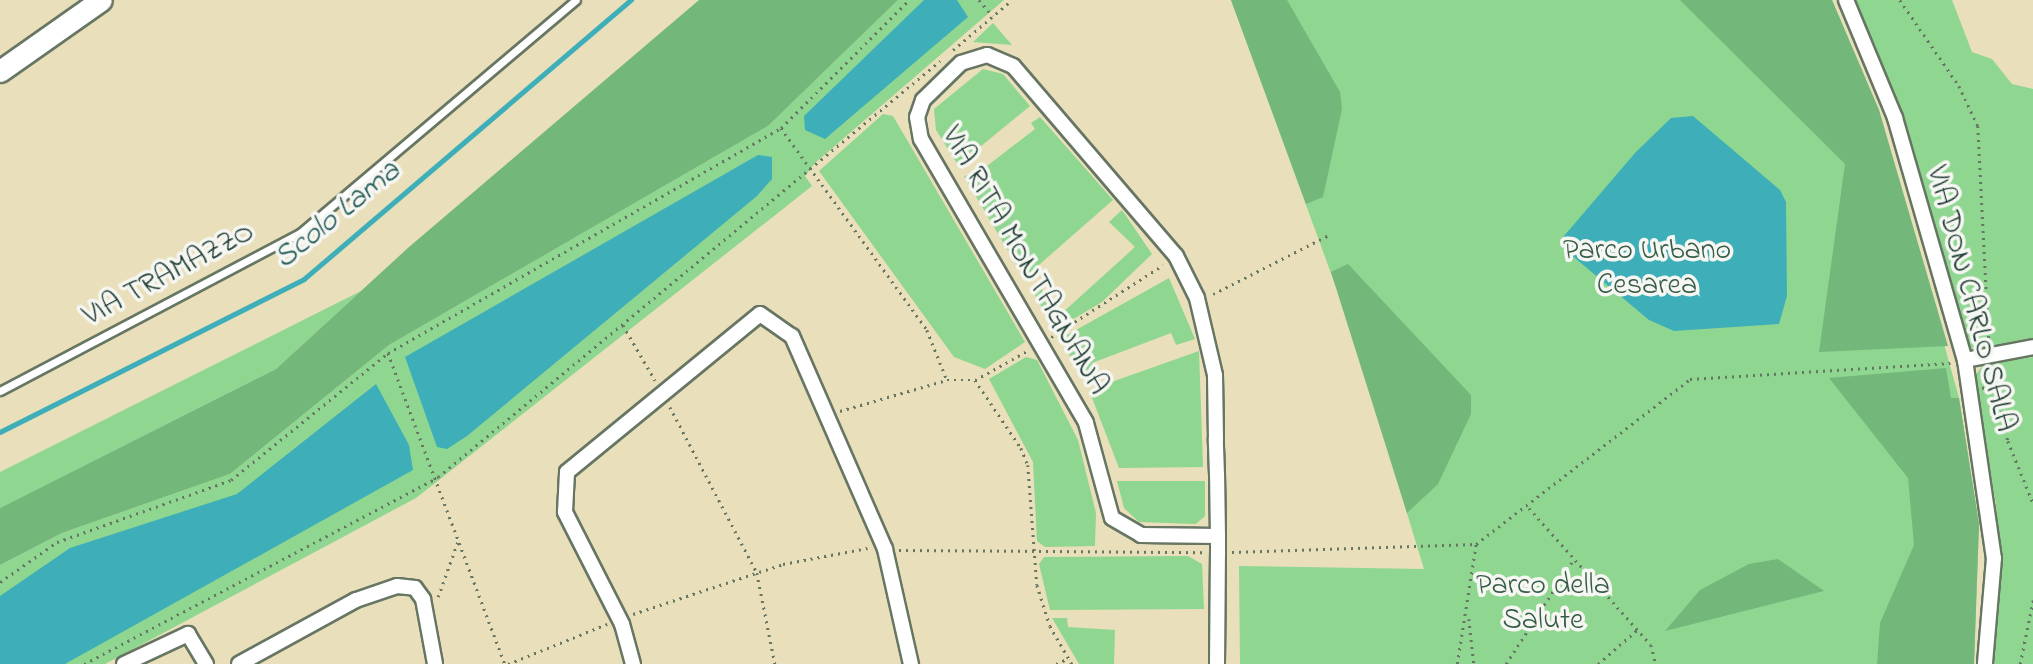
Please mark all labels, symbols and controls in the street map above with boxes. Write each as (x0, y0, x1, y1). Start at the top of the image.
street label: VIA RITA MONTAGNANA (932, 120, 1116, 402)
water label: Scolo Lama (267, 153, 409, 279)
street label: VIA DON CARLO SALA (1917, 162, 2023, 436)
street label: VIA TRAMAZZO (77, 215, 261, 335)
park label: Parco Urbano Cesarea (1563, 233, 1731, 304)
park label: Parco della Salute (1476, 568, 1610, 638)

